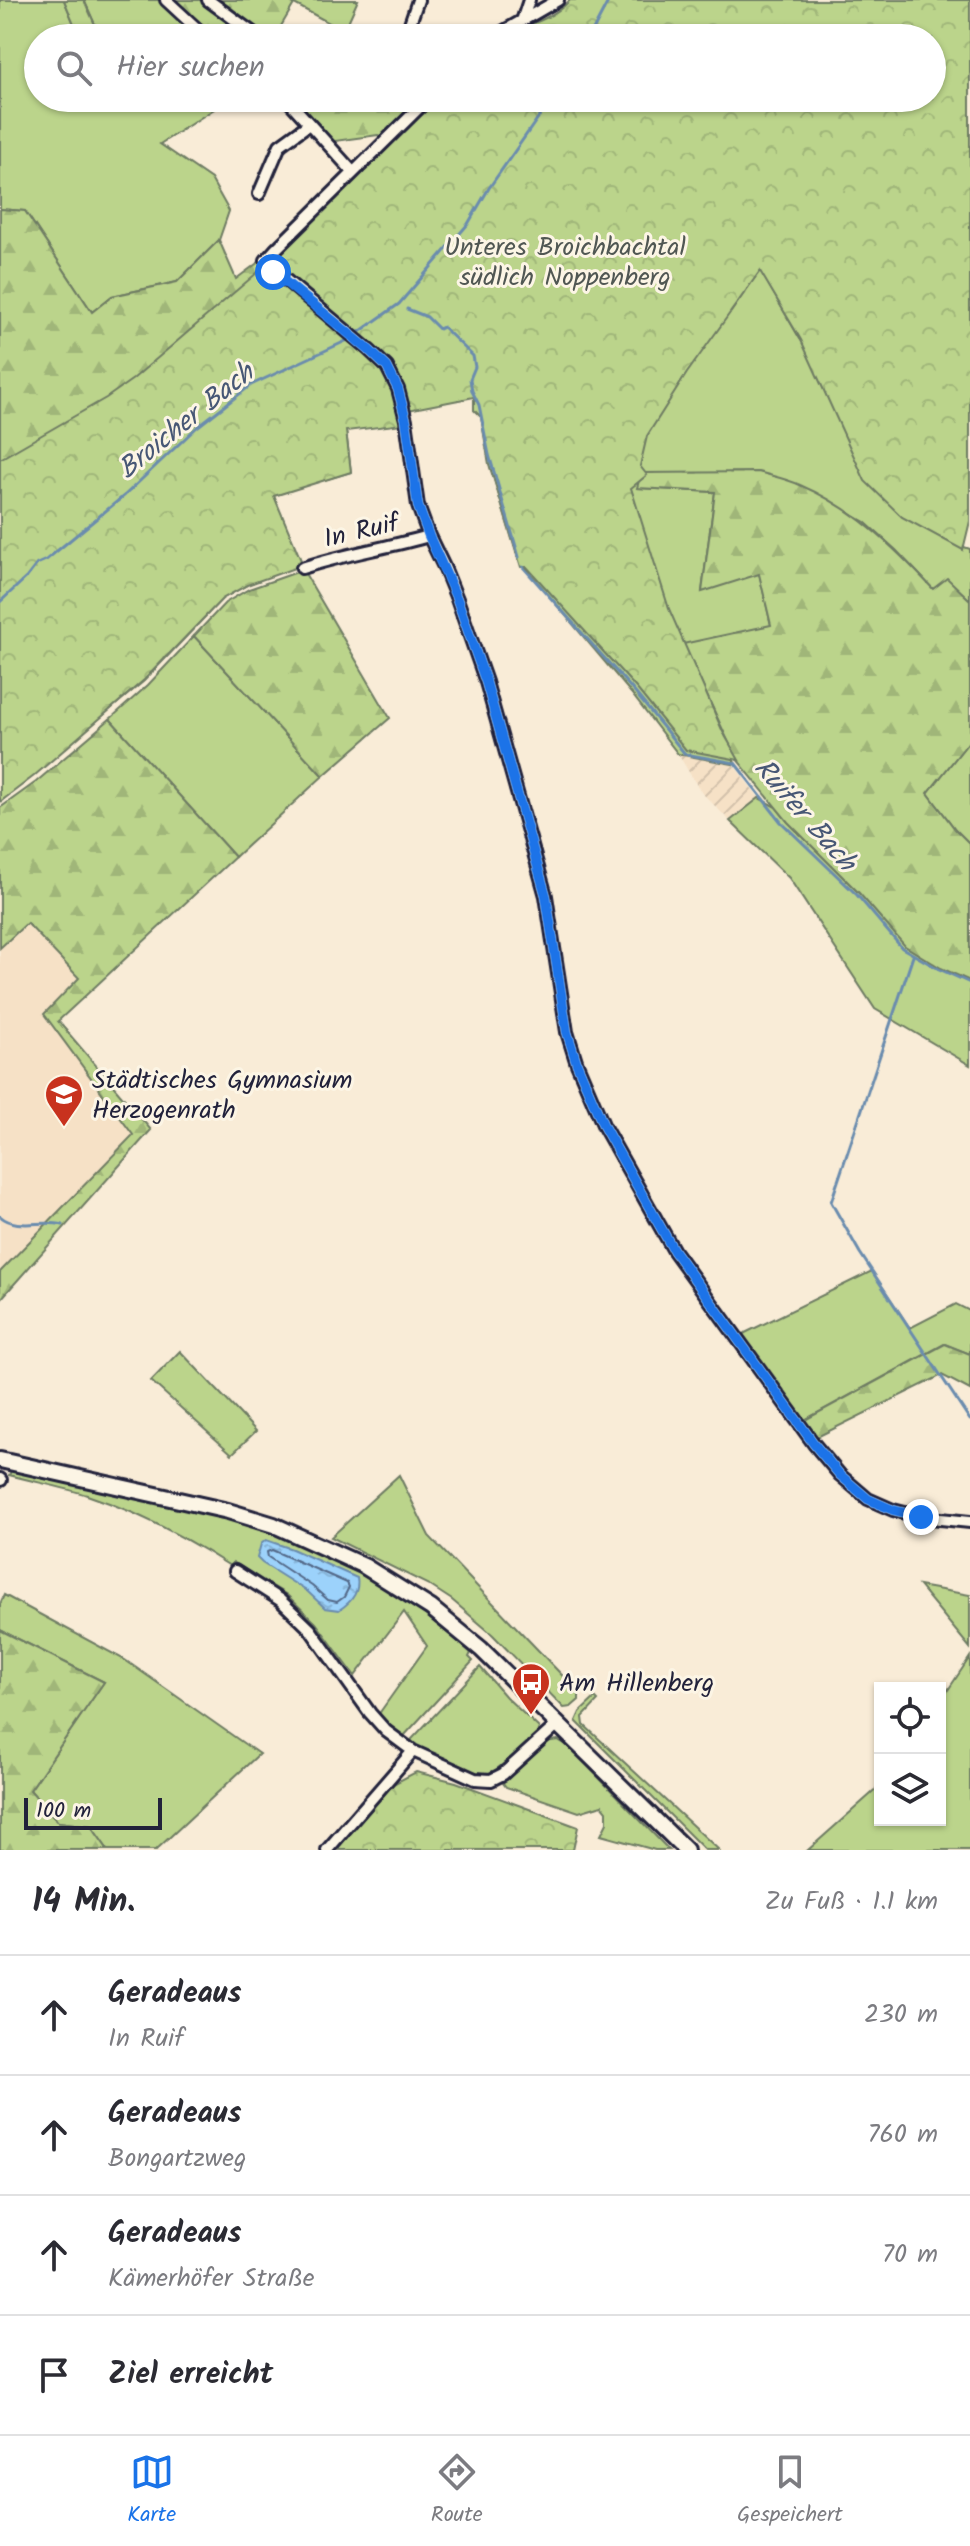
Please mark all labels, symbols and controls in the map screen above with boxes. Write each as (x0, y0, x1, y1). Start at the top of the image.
search box (24, 24, 946, 112)
text: Hier suchen (116, 44, 265, 92)
icon: search (52, 46, 96, 90)
park label: Unteres Broichbachtal südlich Noppenberg (444, 227, 686, 299)
route start (255, 254, 291, 290)
water label: Broicher Bach (108, 351, 267, 491)
street label: In Ruif (320, 502, 405, 561)
water label: Ruifer Bach (742, 749, 868, 884)
place label: Städtisches Gymnasium Herzogenrath (92, 1060, 352, 1132)
school or university icon: Städtisches Gymnasium Herzogenrath (43, 1073, 85, 1128)
route end (903, 1499, 939, 1535)
bus stop icon: Am Hillenberg (510, 1661, 552, 1716)
place label: Am Hillenberg (559, 1663, 714, 1705)
map controls (874, 1682, 946, 1826)
button: locate (874, 1682, 946, 1754)
button: layers (874, 1754, 946, 1826)
scale bar (24, 1794, 162, 1830)
text: 100 m (36, 1794, 91, 1829)
text: 14 Min. (32, 1875, 135, 1929)
text: Zu Fuß · 1.1 km (765, 1881, 938, 1923)
text: Geradeaus (108, 1970, 241, 2018)
icon: ahead (32, 1993, 76, 2037)
text: 230 m (864, 1994, 938, 2036)
text: In Ruif (108, 2018, 184, 2060)
text: Geradeaus (108, 2090, 241, 2138)
icon: ahead (32, 2113, 76, 2157)
text: 760 m (867, 2114, 938, 2156)
text: Bongartzweg (108, 2138, 246, 2180)
text: Geradeaus (108, 2210, 241, 2258)
icon: ahead (32, 2233, 76, 2277)
text: 70 m (882, 2234, 938, 2276)
text: Kämerhöfer Straße (108, 2258, 314, 2300)
text: Ziel erreicht (108, 2351, 273, 2399)
icon: arrive (32, 2353, 76, 2397)
tab: Karte (127, 2450, 176, 2533)
tab: Route (431, 2450, 483, 2533)
tab: Gespeichert (737, 2450, 843, 2533)

